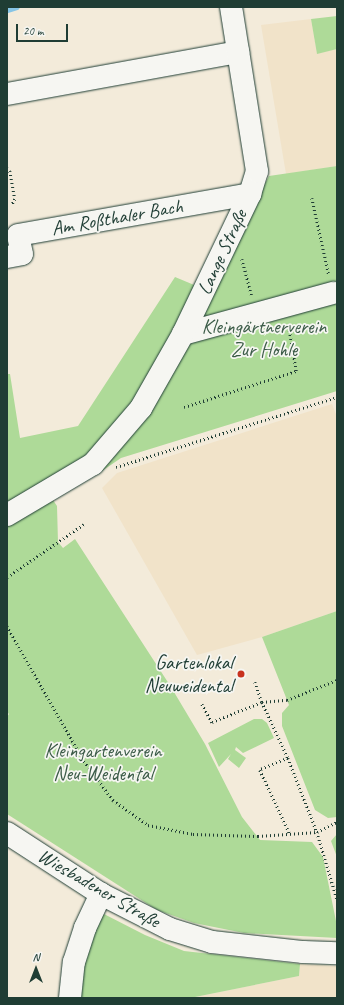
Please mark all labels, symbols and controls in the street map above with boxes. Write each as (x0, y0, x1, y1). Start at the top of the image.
scale bar (18, 16, 70, 42)
text: 20 m (23, 23, 43, 39)
street label: Am Roßthaler Bach (49, 194, 185, 240)
street label: Lange Straße (192, 205, 252, 299)
park label: Kleingärtnerverein Zur Hohle (202, 314, 326, 361)
place label: Gartenlokal Neuweidental (145, 650, 233, 697)
marker: Gartenlokal Neuweidental (236, 669, 246, 679)
park label: Kleingartenverein Neu-Weidental (45, 738, 161, 785)
street label: Wiesbadener Straße (33, 843, 165, 933)
north arrow (16, 949, 56, 989)
text: N (33, 950, 39, 964)

